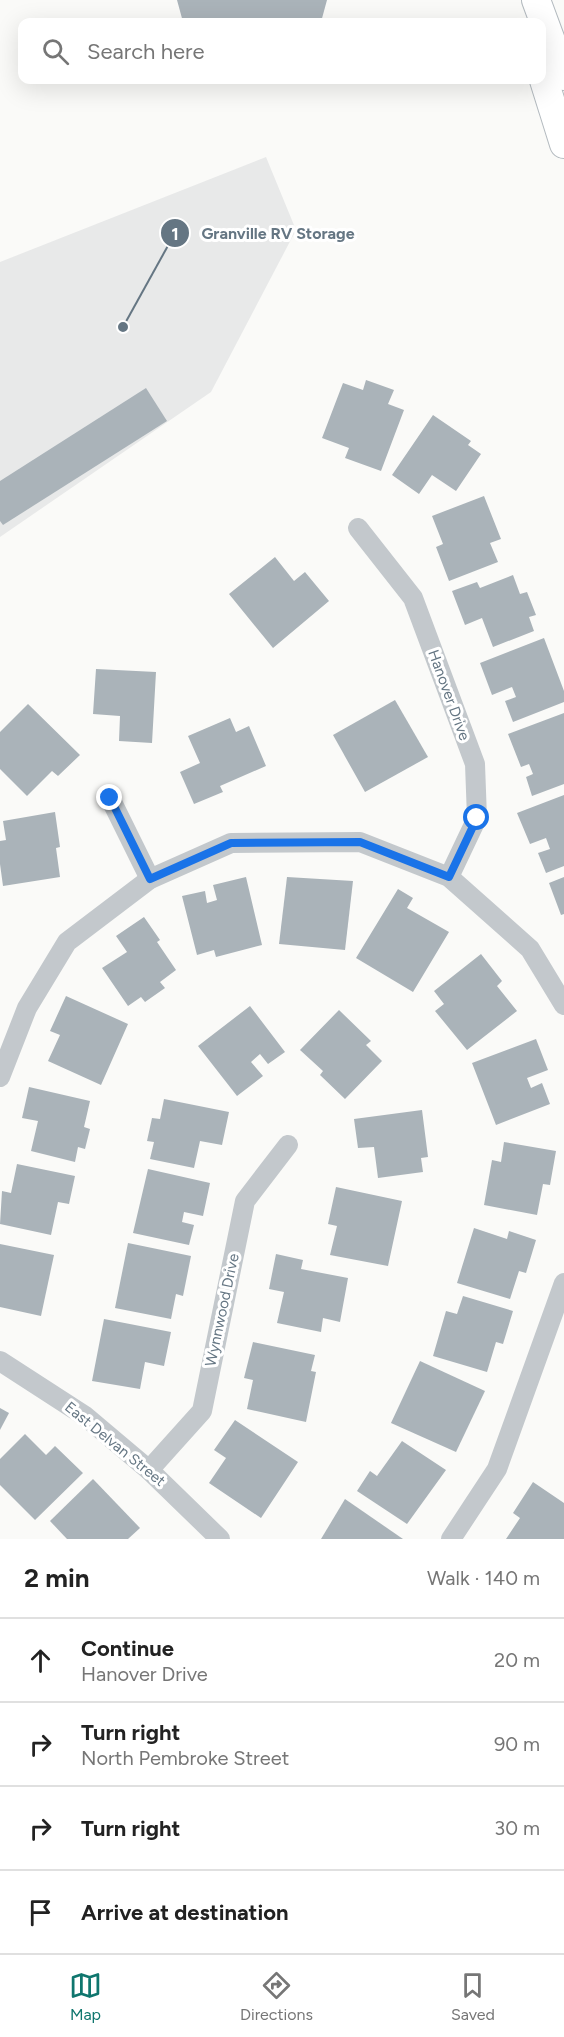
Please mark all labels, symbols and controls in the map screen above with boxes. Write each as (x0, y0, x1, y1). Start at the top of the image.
search box (18, 18, 546, 84)
icon: search (39, 35, 72, 68)
text: Search here (87, 38, 205, 65)
callout: Granville RV Storage (160, 216, 367, 250)
text: 1 (171, 223, 179, 245)
text: Granville RV Storage (201, 224, 355, 243)
street label: Hanover Drive (424, 647, 474, 743)
route end (96, 784, 122, 810)
route start (463, 804, 489, 830)
street label: Wynnwood Drive (201, 1252, 243, 1368)
street label: East Delvan Street (61, 1398, 169, 1490)
text: 2 min (24, 1562, 90, 1594)
text: Walk · 140 m (427, 1566, 540, 1590)
text: Continue (81, 1635, 174, 1662)
icon: ahead (24, 1644, 57, 1677)
text: 20 m (494, 1648, 540, 1672)
text: Hanover Drive (81, 1662, 208, 1686)
text: Turn right (81, 1719, 180, 1746)
icon: right (24, 1728, 57, 1761)
text: 90 m (494, 1732, 540, 1756)
text: North Pembroke Street (81, 1746, 289, 1770)
icon: right (24, 1812, 57, 1845)
text: Turn right (81, 1815, 180, 1842)
text: 30 m (494, 1816, 540, 1840)
icon: arrive (24, 1896, 57, 1929)
text: Arrive at destination (81, 1899, 289, 1926)
tab: Map (69, 1969, 102, 2024)
tab: Directions (240, 1969, 313, 2024)
tab: Saved (451, 1969, 495, 2024)

